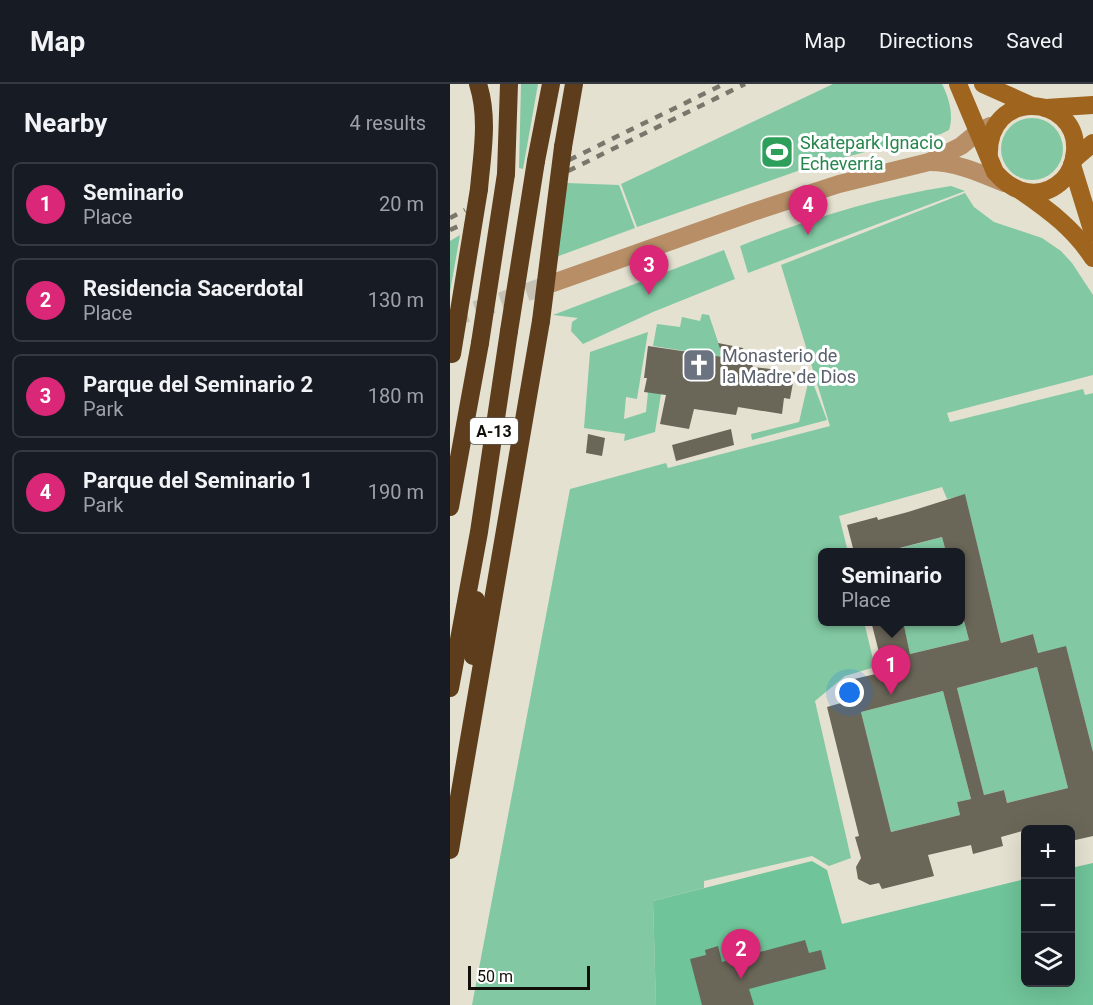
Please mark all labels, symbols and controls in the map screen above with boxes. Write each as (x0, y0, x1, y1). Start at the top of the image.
text: Map (30, 25, 85, 58)
text: Map (804, 29, 846, 53)
text: Directions (879, 29, 973, 53)
text: Saved (1006, 29, 1063, 53)
text: Nearby (24, 108, 107, 138)
text: 4 results (350, 111, 426, 135)
place label: Skatepark Ignacio Echeverría (800, 132, 943, 174)
sports icon: Skatepark Ignacio Echeverría (759, 134, 795, 170)
text: Seminario (83, 180, 184, 205)
pin: 4 (788, 186, 828, 235)
text: 1 (40, 192, 51, 216)
text: 20 m (379, 192, 424, 216)
text: Place (83, 205, 132, 229)
pin: 3 (630, 246, 668, 295)
text: Residencia Sacerdotal (83, 276, 304, 301)
text: 2 (40, 288, 51, 312)
text: 130 m (368, 288, 424, 312)
text: Place (83, 301, 132, 325)
place label: Monasterio de la Madre de Dios (722, 345, 856, 387)
church icon: Monasterio de la Madre de Dios (681, 347, 717, 383)
text: Parque del Seminario 2 (83, 372, 313, 397)
text: 3 (40, 384, 51, 408)
text: 180 m (368, 384, 424, 408)
text: Park (83, 397, 123, 421)
road number: A-13 (470, 418, 518, 444)
text: Parque del Seminario 1 (83, 468, 313, 493)
text: 4 (40, 480, 51, 504)
text: 190 m (368, 480, 424, 504)
text: Park (83, 493, 123, 517)
popup (818, 548, 965, 626)
text: Seminario (841, 563, 942, 588)
text: Place (841, 588, 891, 612)
pin: 1 (872, 646, 910, 695)
your location (835, 678, 864, 707)
map controls (1021, 825, 1075, 987)
button: + (1021, 825, 1075, 879)
button: − (1021, 879, 1075, 933)
pin: 2 (722, 930, 760, 979)
button: layers (1021, 933, 1075, 987)
scale bar (468, 963, 590, 990)
text: 50 m (477, 967, 513, 986)

